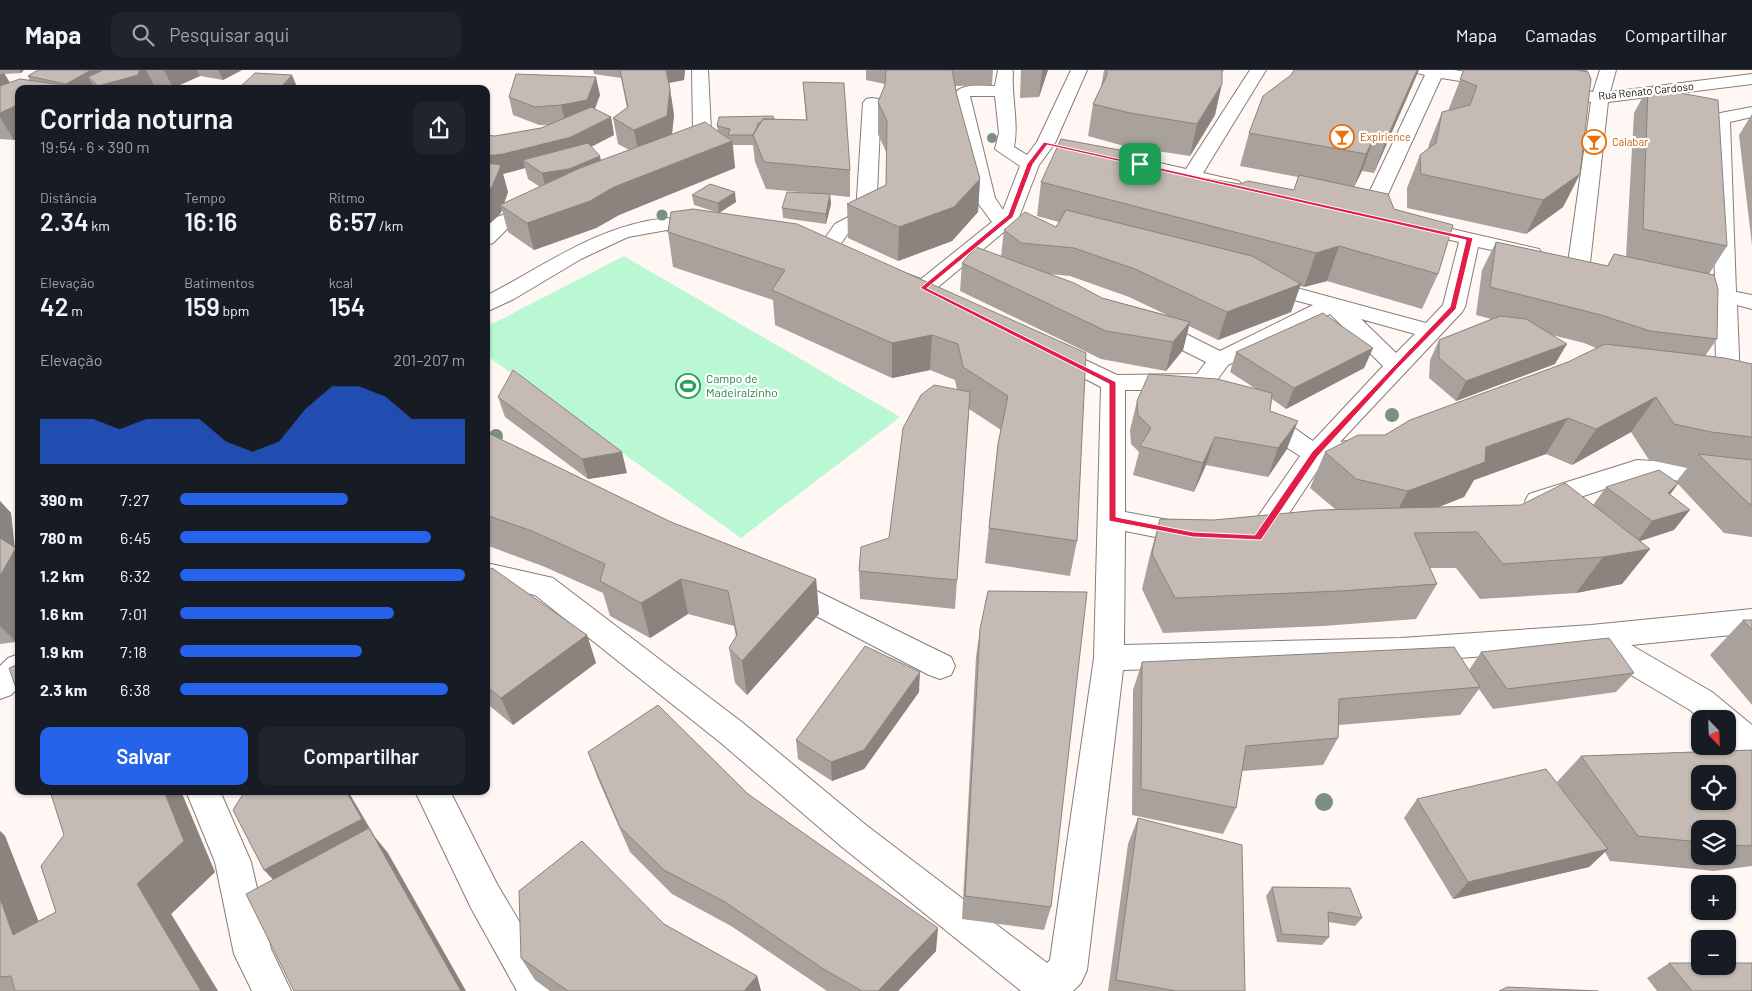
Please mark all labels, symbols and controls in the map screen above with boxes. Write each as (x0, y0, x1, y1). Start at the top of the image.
search box (111, 12, 461, 57)
text: Mapa (25, 20, 81, 49)
icon: search (129, 21, 157, 49)
text: Pesquisar aqui (169, 23, 289, 46)
text: Mapa (1456, 24, 1497, 46)
text: Camadas (1525, 24, 1597, 46)
text: Compartilhar (1625, 24, 1727, 46)
street label: Rua Renato Cardoso (1598, 79, 1694, 102)
text: Corrida noturna (40, 101, 233, 135)
button: share (413, 102, 465, 154)
bar icon: Expirience (1329, 124, 1355, 150)
bar icon: Calabar (1581, 129, 1607, 155)
place label: Expirience (1360, 130, 1411, 143)
place label: Calabar (1612, 135, 1648, 148)
text: 19:54 · 6 × 390 m (40, 137, 150, 156)
pin (1119, 143, 1161, 185)
icon: arrive (1126, 150, 1154, 178)
text: Distância (40, 189, 97, 206)
text: Tempo (184, 189, 226, 206)
text: Ritmo (329, 189, 365, 206)
text: 2.34 (40, 206, 89, 236)
text: 16:16 (184, 206, 237, 236)
text: 6:57 (329, 206, 376, 236)
text: km (89, 217, 110, 234)
text: /km (376, 217, 403, 234)
text: Elevação (40, 274, 95, 291)
text: Batimentos (184, 274, 255, 291)
text: kcal (329, 274, 353, 291)
text: 42 (40, 291, 68, 321)
text: 159 (184, 291, 220, 321)
text: 154 (329, 291, 365, 321)
text: m (68, 302, 83, 319)
text: bpm (220, 302, 249, 319)
text: Elevação (40, 350, 102, 369)
text: 201–207 m (393, 350, 465, 369)
place label: Campo de Madeiralzinho (706, 371, 778, 399)
sports icon: Campo de Madeiralzinho (675, 373, 701, 399)
text: 390 m (40, 490, 83, 509)
text: 7:27 (120, 490, 149, 509)
text: 780 m (40, 528, 82, 547)
text: 6:45 (120, 528, 151, 547)
text: 1.2 km (40, 566, 84, 585)
text: 6:32 (120, 566, 150, 585)
text: 1.6 km (40, 604, 84, 623)
text: 7:01 (120, 604, 147, 623)
text: 1.9 km (40, 642, 84, 661)
text: 7:18 (120, 642, 147, 661)
text: 2.3 km (40, 680, 87, 699)
text: 6:38 (120, 680, 150, 699)
north arrow (1691, 710, 1736, 755)
map controls (1691, 710, 1736, 975)
button: Salvar (40, 727, 248, 785)
button: Compartilhar (258, 727, 465, 785)
button: locate (1691, 765, 1736, 810)
button: layers (1691, 820, 1736, 865)
button: + (1691, 875, 1736, 920)
button: − (1691, 930, 1736, 975)

